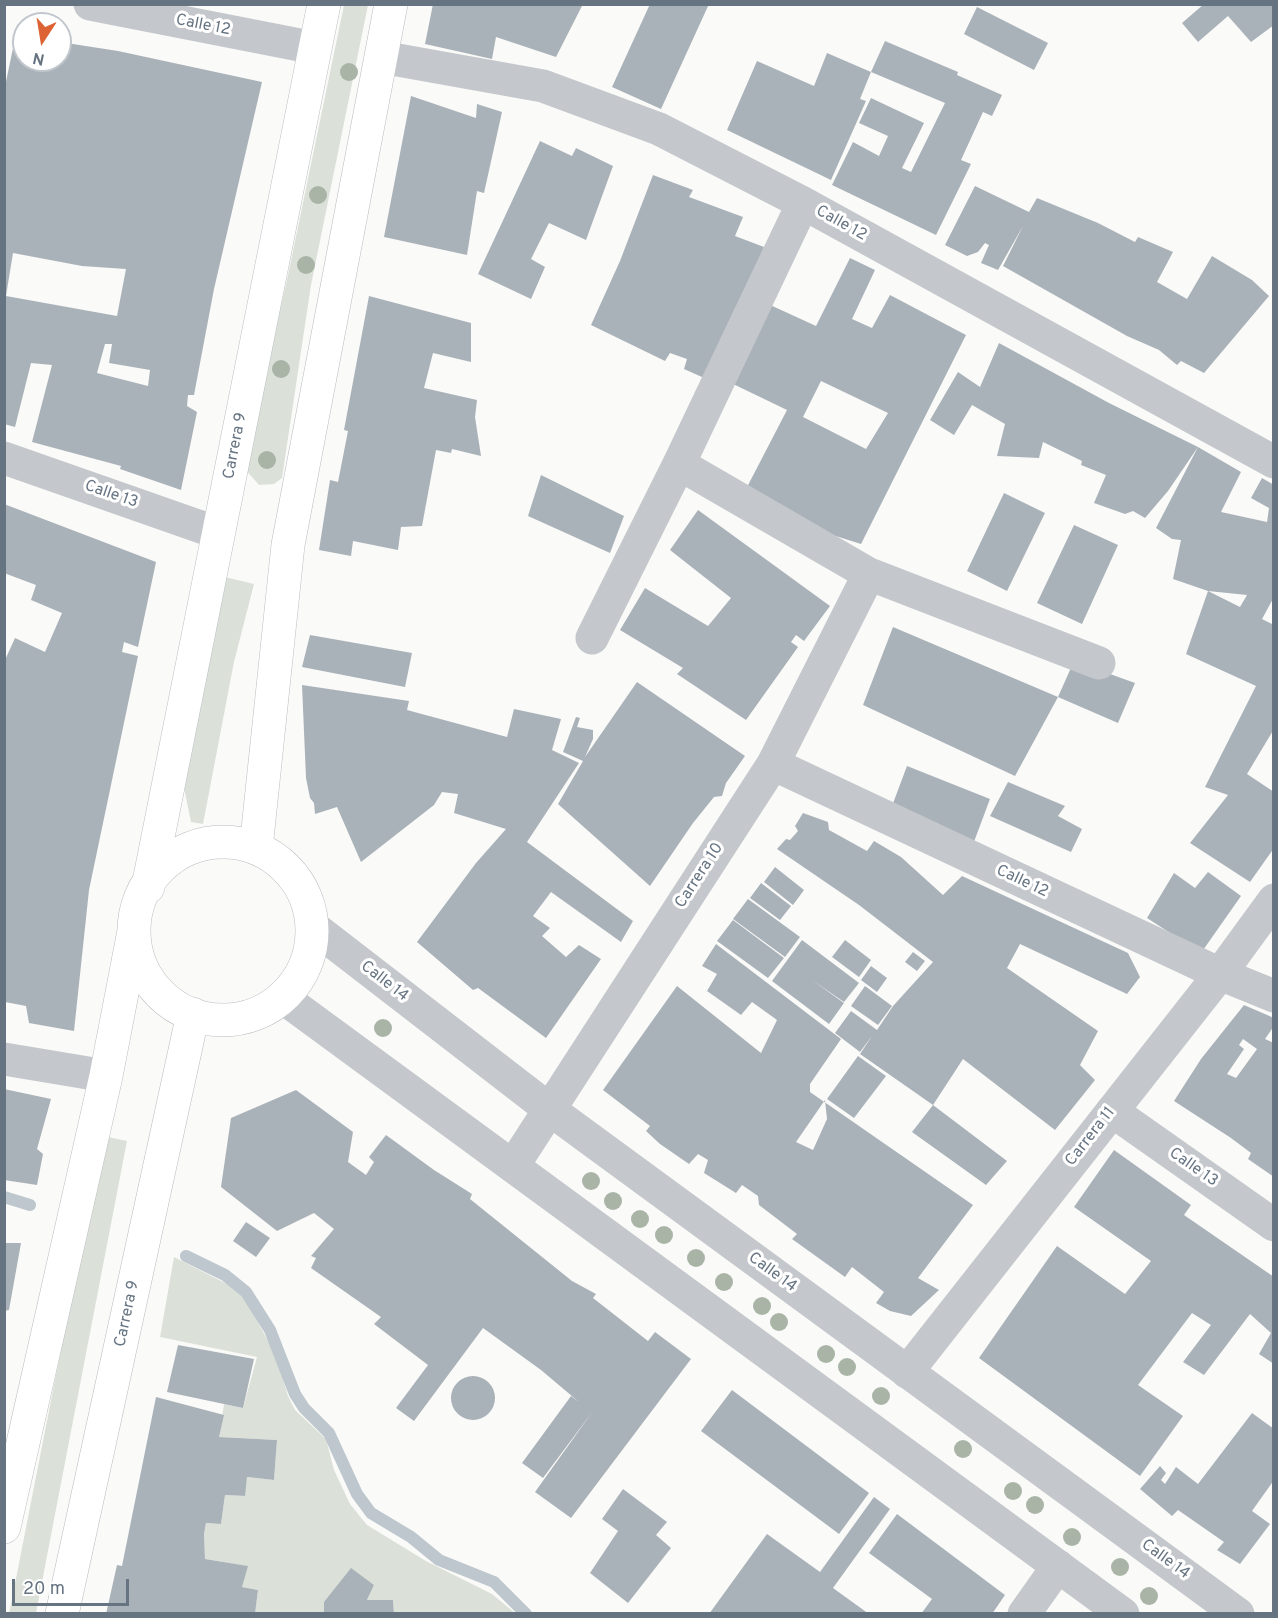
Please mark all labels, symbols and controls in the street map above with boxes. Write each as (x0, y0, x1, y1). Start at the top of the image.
street label: Calle 12 (174, 11, 232, 41)
north arrow (12, 12, 72, 72)
text: N (31, 47, 46, 69)
street label: Calle 12 (812, 202, 870, 246)
street label: Carrera 9 (220, 411, 252, 481)
street label: Calle 13 (82, 477, 140, 513)
street label: Carrera 10 (672, 840, 728, 912)
street label: Calle 12 (993, 862, 1051, 902)
street label: Calle 14 (356, 957, 412, 1007)
street label: Carrera 11 (1062, 1104, 1120, 1170)
street label: Calle 13 (1165, 1144, 1221, 1192)
street label: Calle 14 (744, 1249, 800, 1297)
street label: Carrera 9 (112, 1279, 144, 1349)
street label: Calle 14 (1137, 1536, 1193, 1584)
scale bar (15, 1567, 132, 1605)
text: 20 m (23, 1578, 65, 1601)

